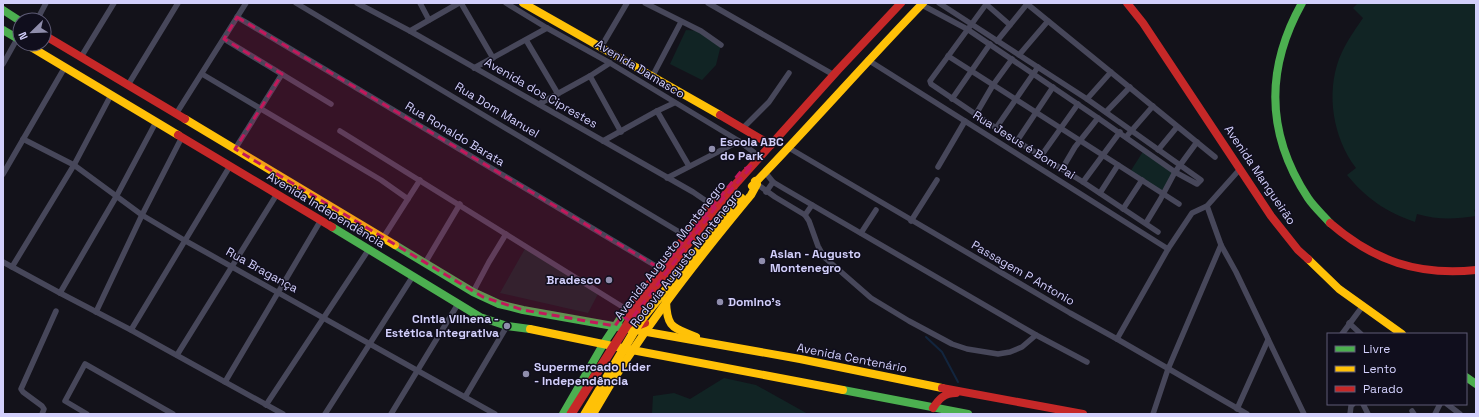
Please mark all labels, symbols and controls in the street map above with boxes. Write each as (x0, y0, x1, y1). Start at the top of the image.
north arrow (12, 12, 52, 52)
text: N (15, 30, 31, 42)
street label: Avenida Damasco (592, 36, 688, 102)
street label: Avenida dos Ciprestes (482, 54, 600, 132)
street label: Rua Dom Manuel (452, 79, 542, 141)
street label: Rua Ronaldo Barata (402, 98, 508, 170)
street label: Rua Jesus é Bom Pai (970, 107, 1078, 183)
street label: Avenida Mangueirão (1221, 122, 1299, 228)
place label: Escola ABC do Park (720, 134, 784, 164)
marker: Escola ABC do Park (707, 144, 717, 154)
street label: Avenida Independência (264, 168, 388, 252)
street label: Avenida Augusto Montenegro (611, 177, 729, 323)
street label: Rodovia Augusto Montenegro (627, 185, 745, 331)
street label: Passagem P Antonio (968, 237, 1078, 309)
street label: Rua Bragança (223, 244, 301, 296)
place label: Aslan - Augusto Montenegro (770, 246, 861, 276)
marker: Aslan - Augusto Montenegro (757, 256, 767, 266)
place label: Bradesco (546, 272, 601, 288)
marker: Bradesco (604, 275, 614, 285)
place label: Domino's (728, 294, 781, 310)
marker: Domino's (715, 297, 725, 307)
place label: Cintia Vilhena - Estética Integrativa (385, 311, 499, 341)
marker: Cintia Vilhena - Estética Integrativa (502, 321, 512, 331)
legend (1327, 333, 1467, 405)
street label: Avenida Centenário (795, 339, 909, 377)
text: Livre (1363, 341, 1390, 357)
place label: Supermercado Líder - Independência (534, 359, 651, 389)
text: Lento (1363, 361, 1397, 377)
marker: Supermercado Líder - Independência (521, 369, 531, 379)
text: Parado (1363, 381, 1403, 397)

